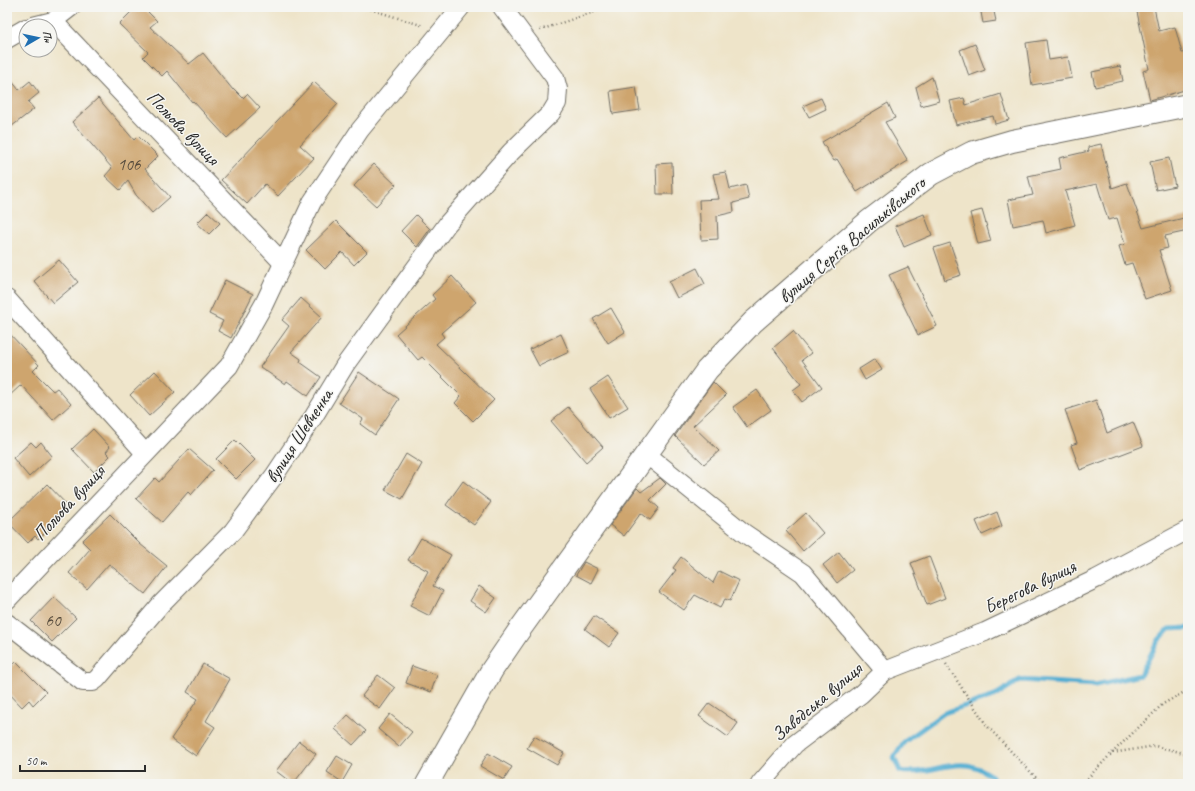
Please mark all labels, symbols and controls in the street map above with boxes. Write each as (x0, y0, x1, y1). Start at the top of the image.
north arrow (18, 18, 58, 58)
text: Пн (40, 30, 56, 44)
street label: Польова вулиця (141, 86, 226, 171)
house number: 106 (118, 154, 142, 175)
street label: вулиця Сергія Васильківського (773, 170, 932, 309)
street label: вулиця Шевченка (260, 383, 339, 488)
street label: Польова вулиця (28, 459, 111, 546)
street label: Берегова вулиця (980, 554, 1081, 619)
house number: 60 (45, 610, 62, 631)
street label: Заводська вулиця (767, 656, 868, 747)
scale bar (20, 747, 145, 773)
text: 50 m (26, 753, 48, 769)

